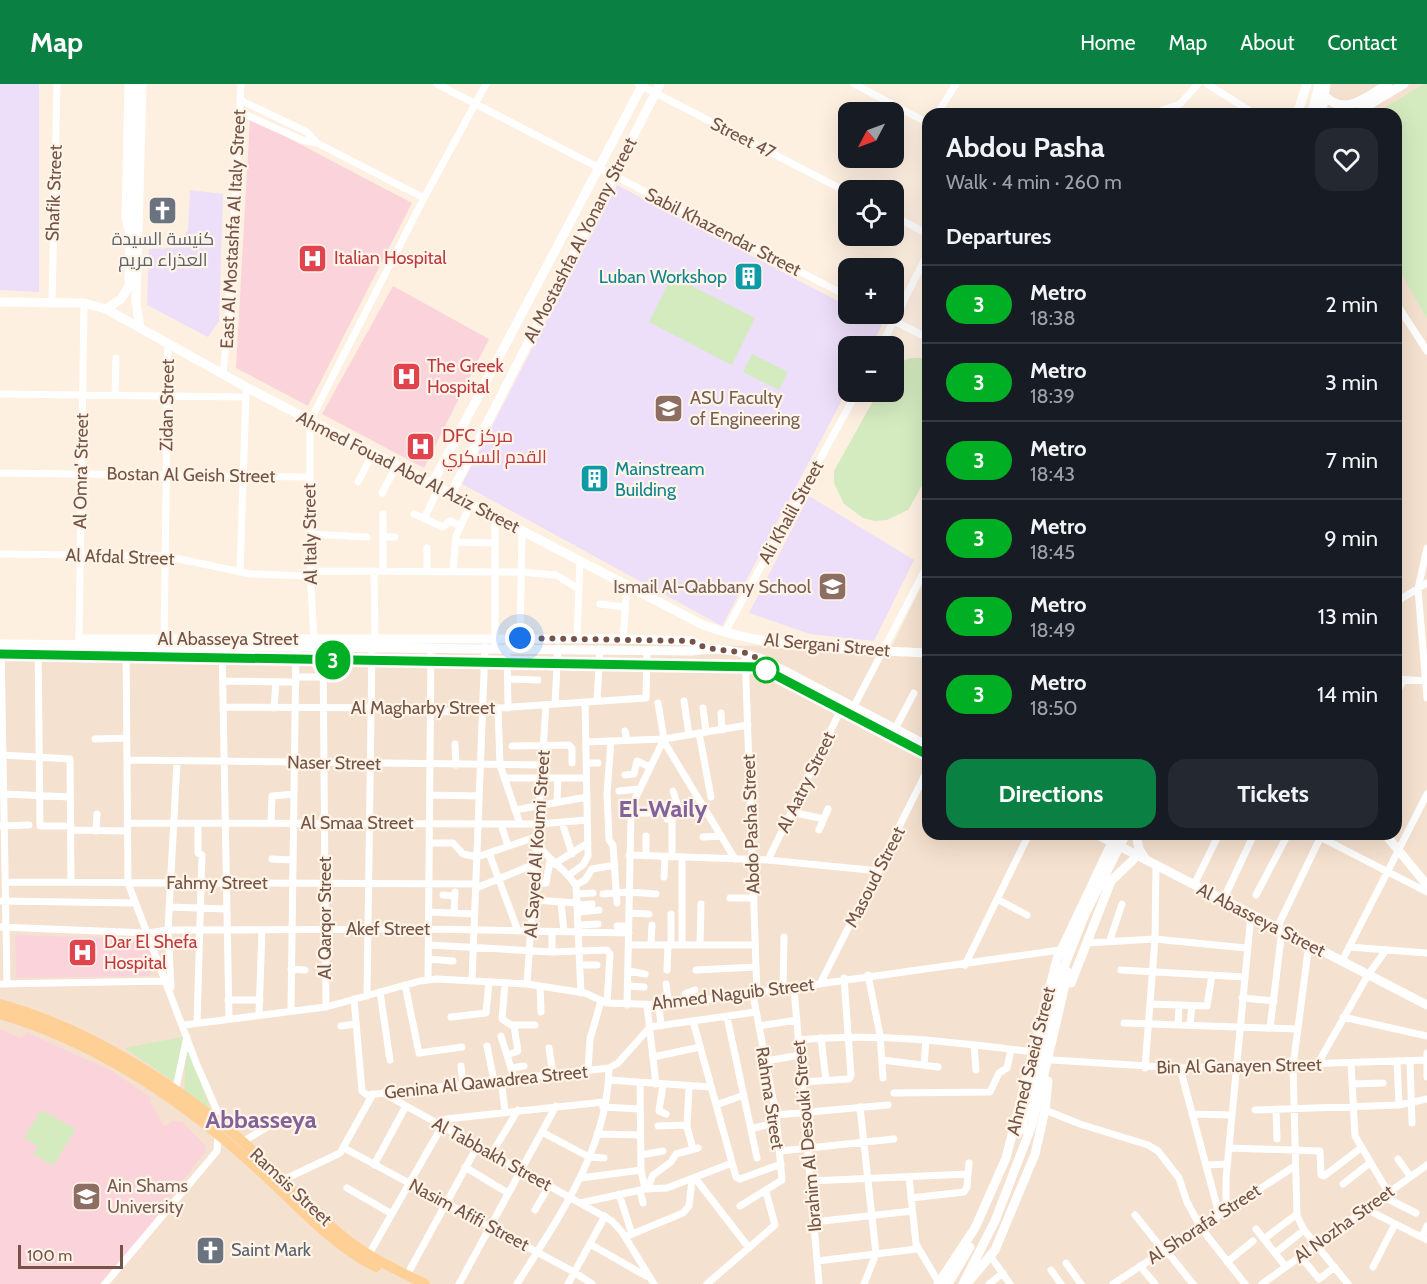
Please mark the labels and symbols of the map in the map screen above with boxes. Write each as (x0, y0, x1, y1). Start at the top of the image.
north arrow (838, 102, 904, 168)
street label: East Al Mostashfa Al Italy Street (216, 109, 250, 349)
street label: Street 47 (707, 112, 779, 164)
street label: Al Mostashfa Al Yonany Street (519, 134, 641, 346)
street label: Shafik Street (41, 144, 67, 242)
street label: Sabil Khazendar Street (641, 183, 805, 281)
church icon: كنيسة السيدة العذراء مريم (147, 194, 179, 226)
place label: كنيسة السيدة العذراء مريم (112, 228, 214, 272)
hospital icon: Italian Hospital (297, 242, 329, 274)
place label: Italian Hospital (334, 247, 447, 269)
building icon: Luban Workshop (732, 261, 764, 293)
place label: Luban Workshop (599, 266, 727, 288)
place label: The Greek Hospital (427, 355, 504, 398)
street label: Zidan Street (155, 359, 179, 451)
hospital icon: The Greek Hospital (390, 360, 422, 392)
place label: ASU Faculty of Engineering (690, 387, 801, 430)
school or university icon: ASU Faculty of Engineering (653, 392, 685, 424)
street label: Ahmed Fouad Abd Al Aziz Street (293, 406, 523, 538)
street label: Al Omra' Street (69, 413, 93, 529)
place label: DFC مركز القدم السكري (442, 425, 547, 471)
hospital icon: DFC مركز القدم السكري (405, 430, 437, 462)
street label: Ali Khalil Street (754, 457, 828, 567)
place label: Mainstream Building (615, 458, 705, 501)
street label: Bostan Al Geish Street (106, 463, 276, 487)
building icon: Mainstream Building (578, 463, 610, 495)
street label: Al Italy Street (298, 483, 322, 585)
street label: Al Afdal Street (65, 544, 175, 570)
school or university icon: Ismail Al-Qabbany School (816, 571, 848, 603)
place label: Ismail Al-Qabbany School (613, 576, 812, 598)
your location (505, 623, 535, 653)
street label: Al Abasseya Street (158, 628, 298, 650)
street label: Al Sergani Street (763, 629, 891, 661)
line badge: 3 (314, 640, 352, 680)
unlabelled marker (753, 657, 779, 683)
street label: Al Magharby Street (351, 697, 495, 719)
street label: Al Aatry Street (772, 728, 840, 836)
street label: Al Sayed Al Koumi Street (519, 749, 555, 939)
street label: Naser Street (287, 751, 381, 775)
street label: Abdo Pasha Street (738, 754, 764, 894)
district label: El-Waily (619, 794, 708, 823)
street label: Al Smaa Street (300, 812, 414, 834)
street label: Masoud Street (840, 823, 910, 931)
street label: Al Qarqor Street (314, 857, 336, 979)
street label: Fahmy Street (166, 872, 268, 894)
street label: Al Abasseya Street (1193, 878, 1329, 962)
street label: Akef Street (346, 918, 430, 940)
place label: Dar El Shefa Hospital (104, 931, 198, 974)
hospital icon: Dar El Shefa Hospital (67, 936, 99, 968)
street label: Ahmed Naguib Street (651, 973, 815, 1015)
street label: Ahmed Saeid Street (1002, 984, 1060, 1138)
street label: Ibrahim Al Desouki Street (788, 1039, 826, 1233)
street label: Rahma Street (751, 1045, 789, 1151)
street label: Bin Al Ganayen Street (1156, 1054, 1322, 1078)
street label: Genina Al Qawadrea Street (383, 1060, 589, 1104)
district label: Abbasseya (205, 1105, 317, 1134)
street label: Al Tabbakh Street (428, 1112, 556, 1196)
street label: Ramsis Street (245, 1143, 337, 1231)
street label: Nasim Afifi Street (405, 1174, 533, 1256)
place label: Ain Shams University (107, 1175, 188, 1218)
street label: Al Shorafa' Street (1143, 1179, 1265, 1269)
school or university icon: Ain Shams University (70, 1180, 102, 1212)
street label: Al Nozha Street (1290, 1180, 1398, 1268)
church icon: Saint Mark (194, 1234, 226, 1266)
place label: Saint Mark (231, 1239, 312, 1261)
scale bar (18, 1242, 123, 1270)

